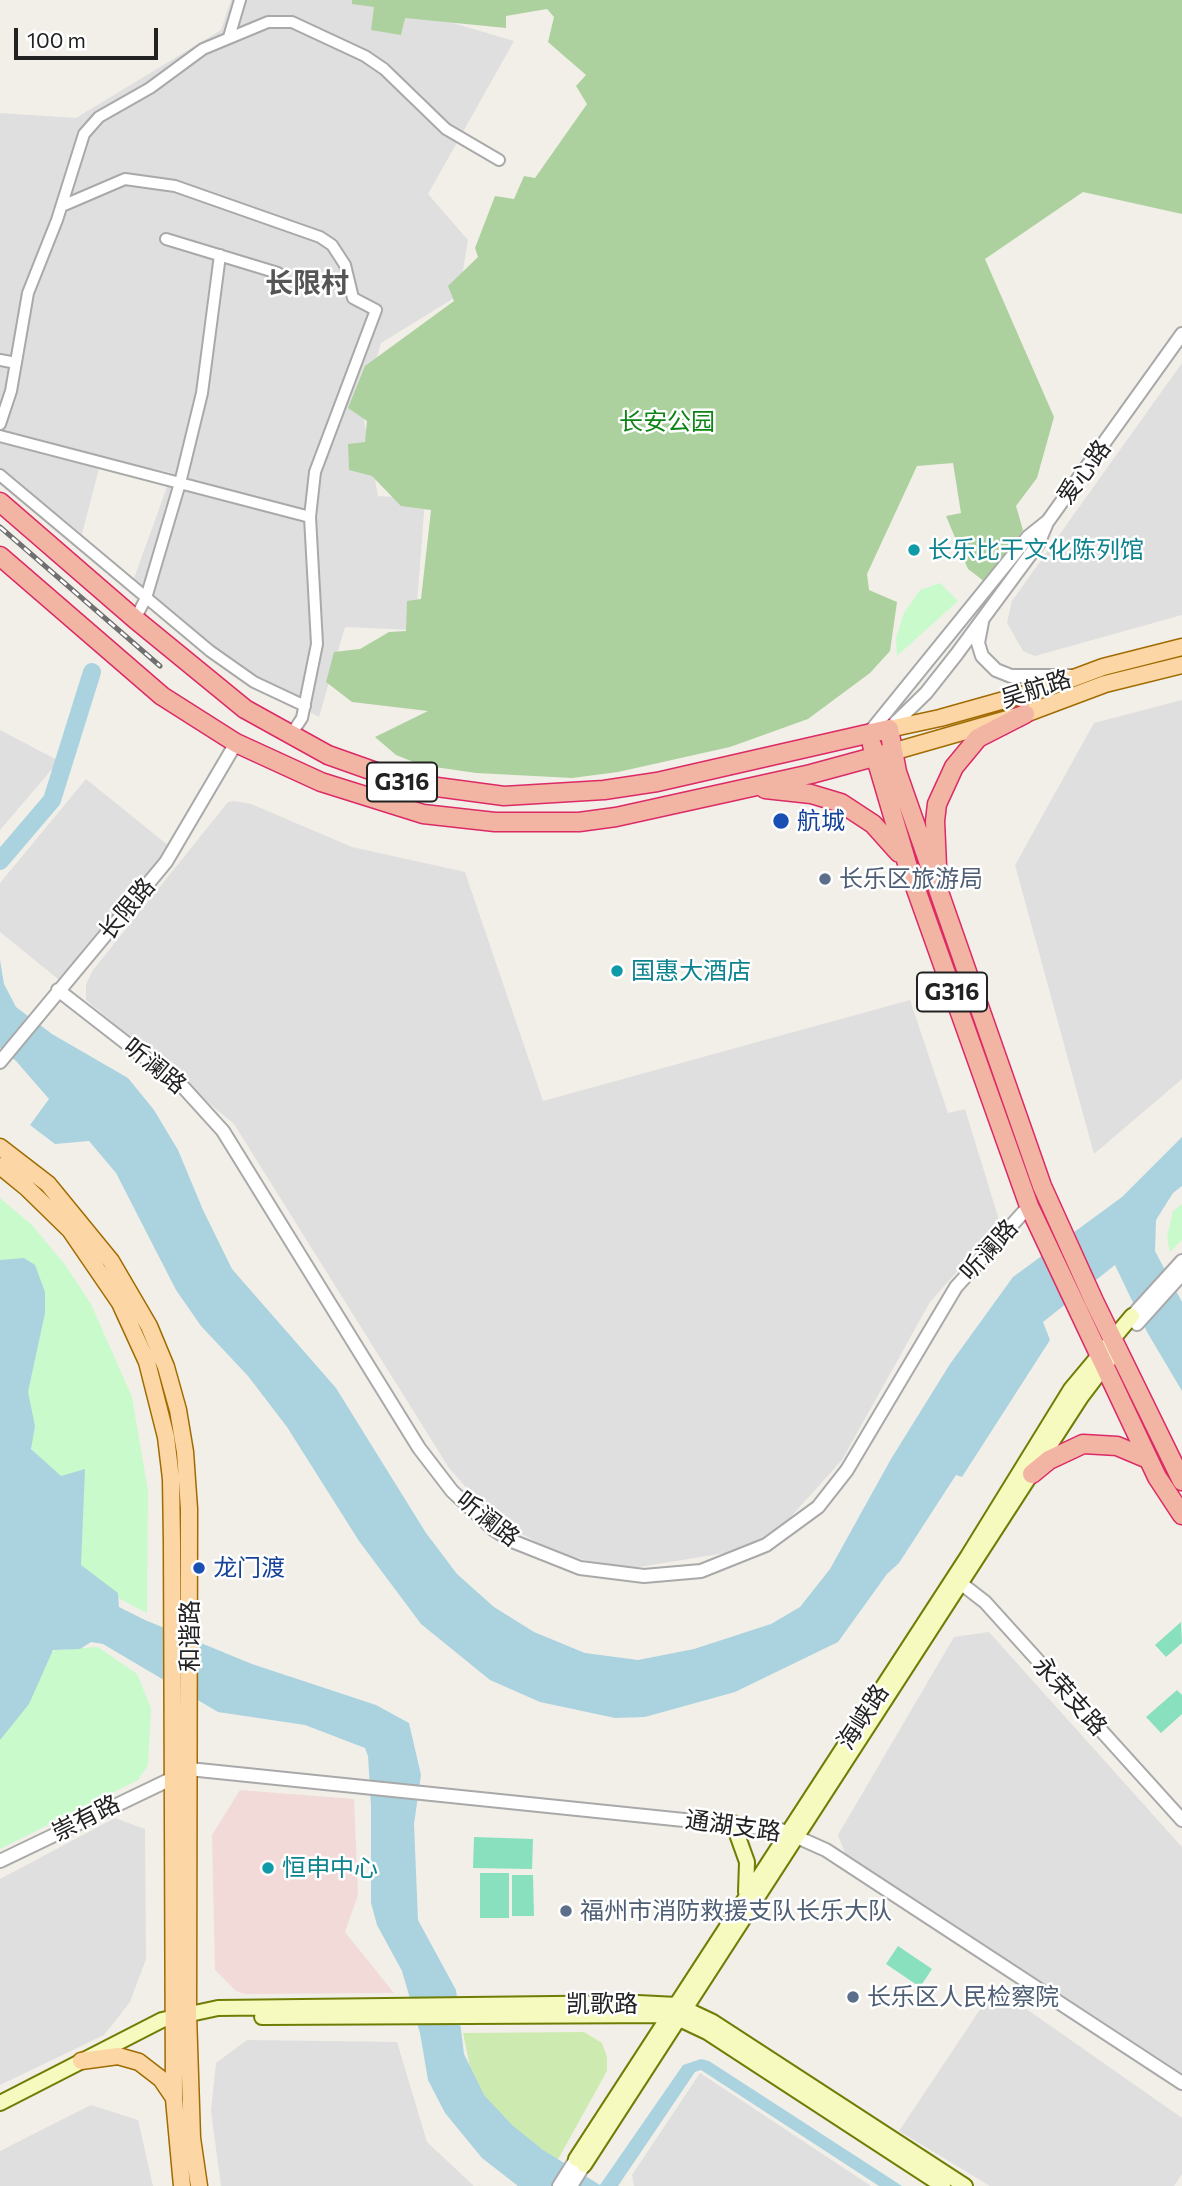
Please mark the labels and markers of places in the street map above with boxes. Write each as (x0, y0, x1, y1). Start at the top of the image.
place label: 长乐比干文化陈列馆 (928, 536, 1144, 564)
marker: 长乐比干文化陈列馆 (906, 542, 922, 558)
place label: 航城 (797, 807, 845, 835)
marker: 航城 (771, 811, 791, 831)
place label: 长乐区旅游局 (839, 865, 983, 893)
marker: 长乐区旅游局 (817, 871, 833, 887)
place label: 国惠大酒店 (631, 957, 751, 985)
marker: 国惠大酒店 (609, 963, 625, 979)
place label: 龙门渡 (213, 1554, 285, 1582)
marker: 龙门渡 (191, 1560, 207, 1576)
place label: 恒申中心 (282, 1854, 378, 1882)
marker: 恒申中心 (260, 1860, 276, 1876)
place label: 福州市消防救援支队长乐大队 (580, 1897, 892, 1925)
marker: 福州市消防救援支队长乐大队 (558, 1903, 574, 1919)
place label: 长乐区人民检察院 (867, 1983, 1059, 2011)
marker: 长乐区人民检察院 (845, 1989, 861, 2005)

